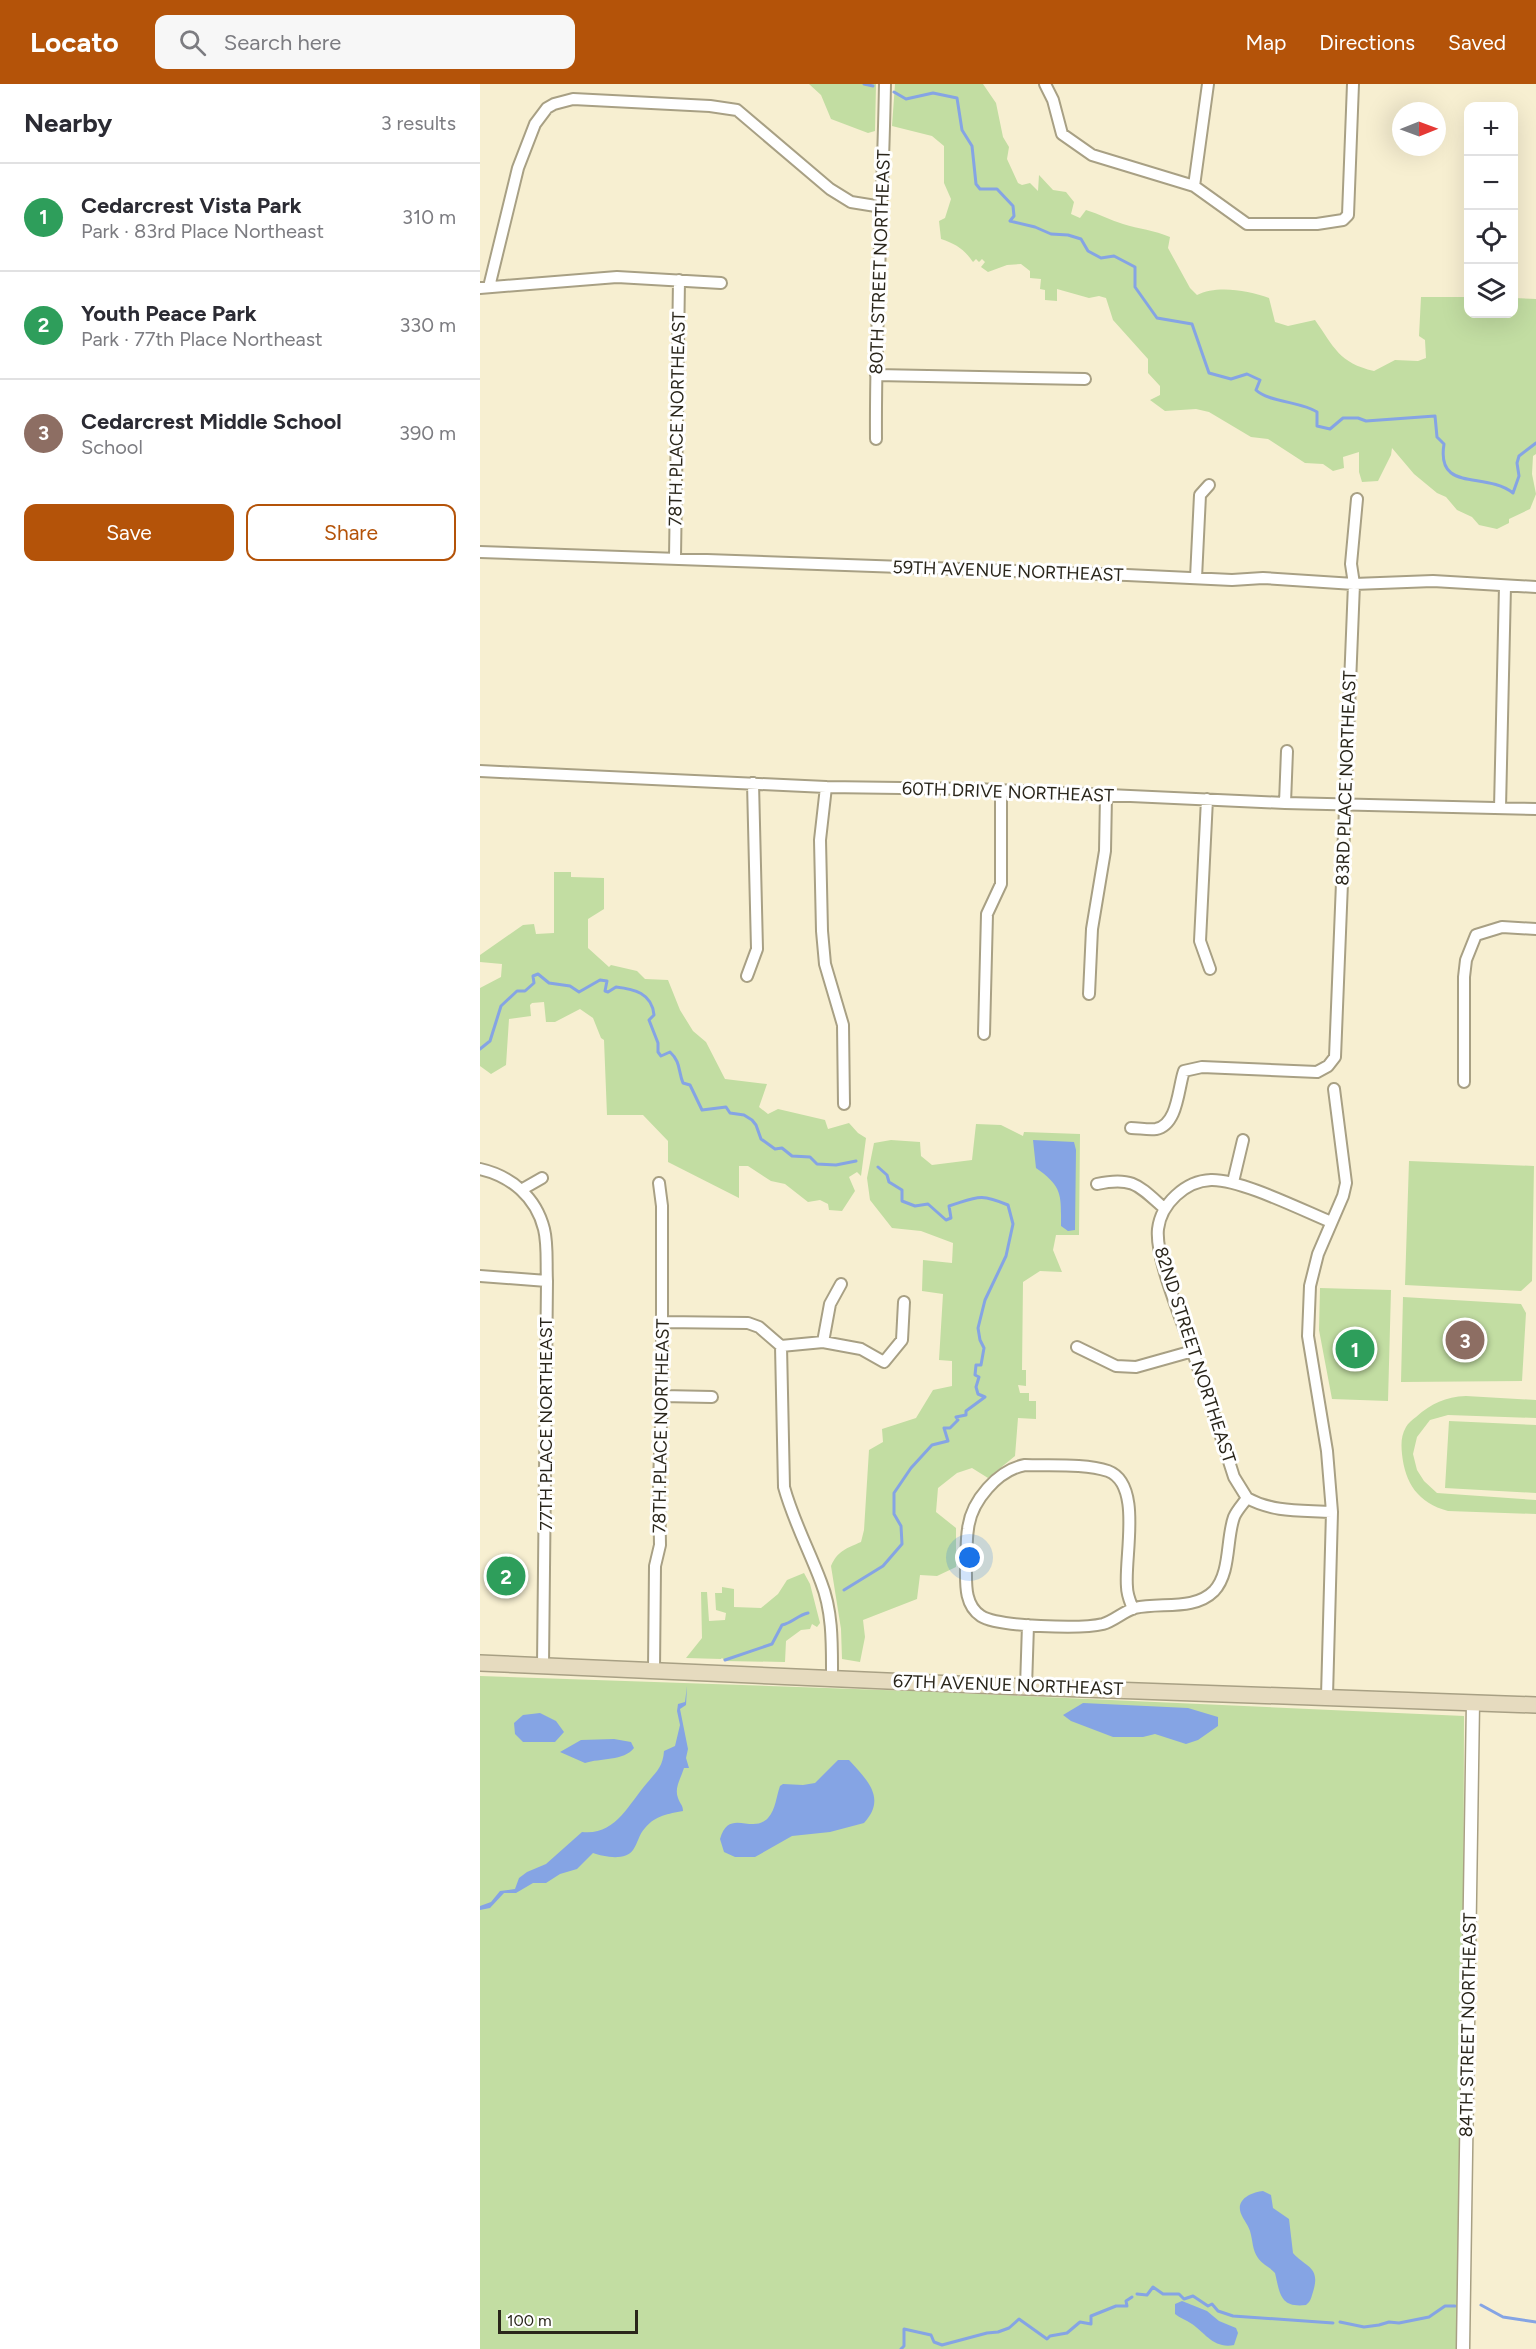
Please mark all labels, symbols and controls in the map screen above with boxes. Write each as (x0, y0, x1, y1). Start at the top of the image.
search box (155, 15, 575, 69)
text: Locato (30, 25, 119, 59)
icon: search (176, 26, 209, 59)
text: Search here (224, 29, 341, 56)
text: Map (1245, 30, 1286, 55)
text: Directions (1319, 30, 1415, 55)
text: Saved (1448, 30, 1506, 55)
north arrow (1392, 102, 1446, 156)
map controls (1464, 102, 1518, 318)
button: + (1464, 102, 1518, 156)
text: Nearby (24, 107, 112, 139)
text: 3 results (381, 111, 456, 135)
street label: 80TH STREET NORTHEAST (865, 149, 895, 375)
button: − (1464, 156, 1518, 210)
text: Cedarcrest Vista Park (81, 192, 302, 219)
text: 1 (39, 205, 48, 229)
text: 310 m (402, 205, 456, 229)
button: locate (1464, 210, 1518, 264)
text: Park · 83rd Place Northeast (81, 219, 324, 243)
button: layers (1464, 264, 1518, 318)
text: Youth Peace Park (81, 300, 257, 327)
street label: 78TH PLACE NORTHEAST (664, 311, 690, 527)
text: 2 (38, 313, 49, 337)
text: 330 m (399, 313, 456, 337)
text: Park · 77th Place Northeast (81, 327, 323, 351)
text: Cedarcrest Middle School (81, 408, 342, 435)
text: 3 (38, 421, 49, 445)
text: 390 m (399, 421, 456, 445)
text: School (81, 435, 143, 459)
button: Save (24, 504, 234, 561)
button: Share (246, 504, 456, 561)
street label: 59TH AVENUE NORTHEAST (892, 556, 1124, 586)
street label: 83RD PLACE NORTHEAST (1331, 670, 1361, 886)
street label: 60TH DRIVE NORTHEAST (902, 777, 1114, 807)
street label: 82ND STREET NORTHEAST (1150, 1244, 1240, 1466)
street label: 77TH PLACE NORTHEAST (535, 1317, 557, 1531)
street label: 78TH PLACE NORTHEAST (648, 1318, 674, 1534)
pin: 3 (1446, 1318, 1484, 1362)
pin: 1 (1336, 1326, 1374, 1372)
your location (955, 1543, 984, 1572)
pin: 2 (486, 1554, 526, 1598)
street label: 67TH AVENUE NORTHEAST (892, 1670, 1124, 1700)
street label: 84TH STREET NORTHEAST (1455, 1913, 1481, 2137)
scale bar (498, 2307, 638, 2334)
text: 100 m (507, 2311, 552, 2330)

